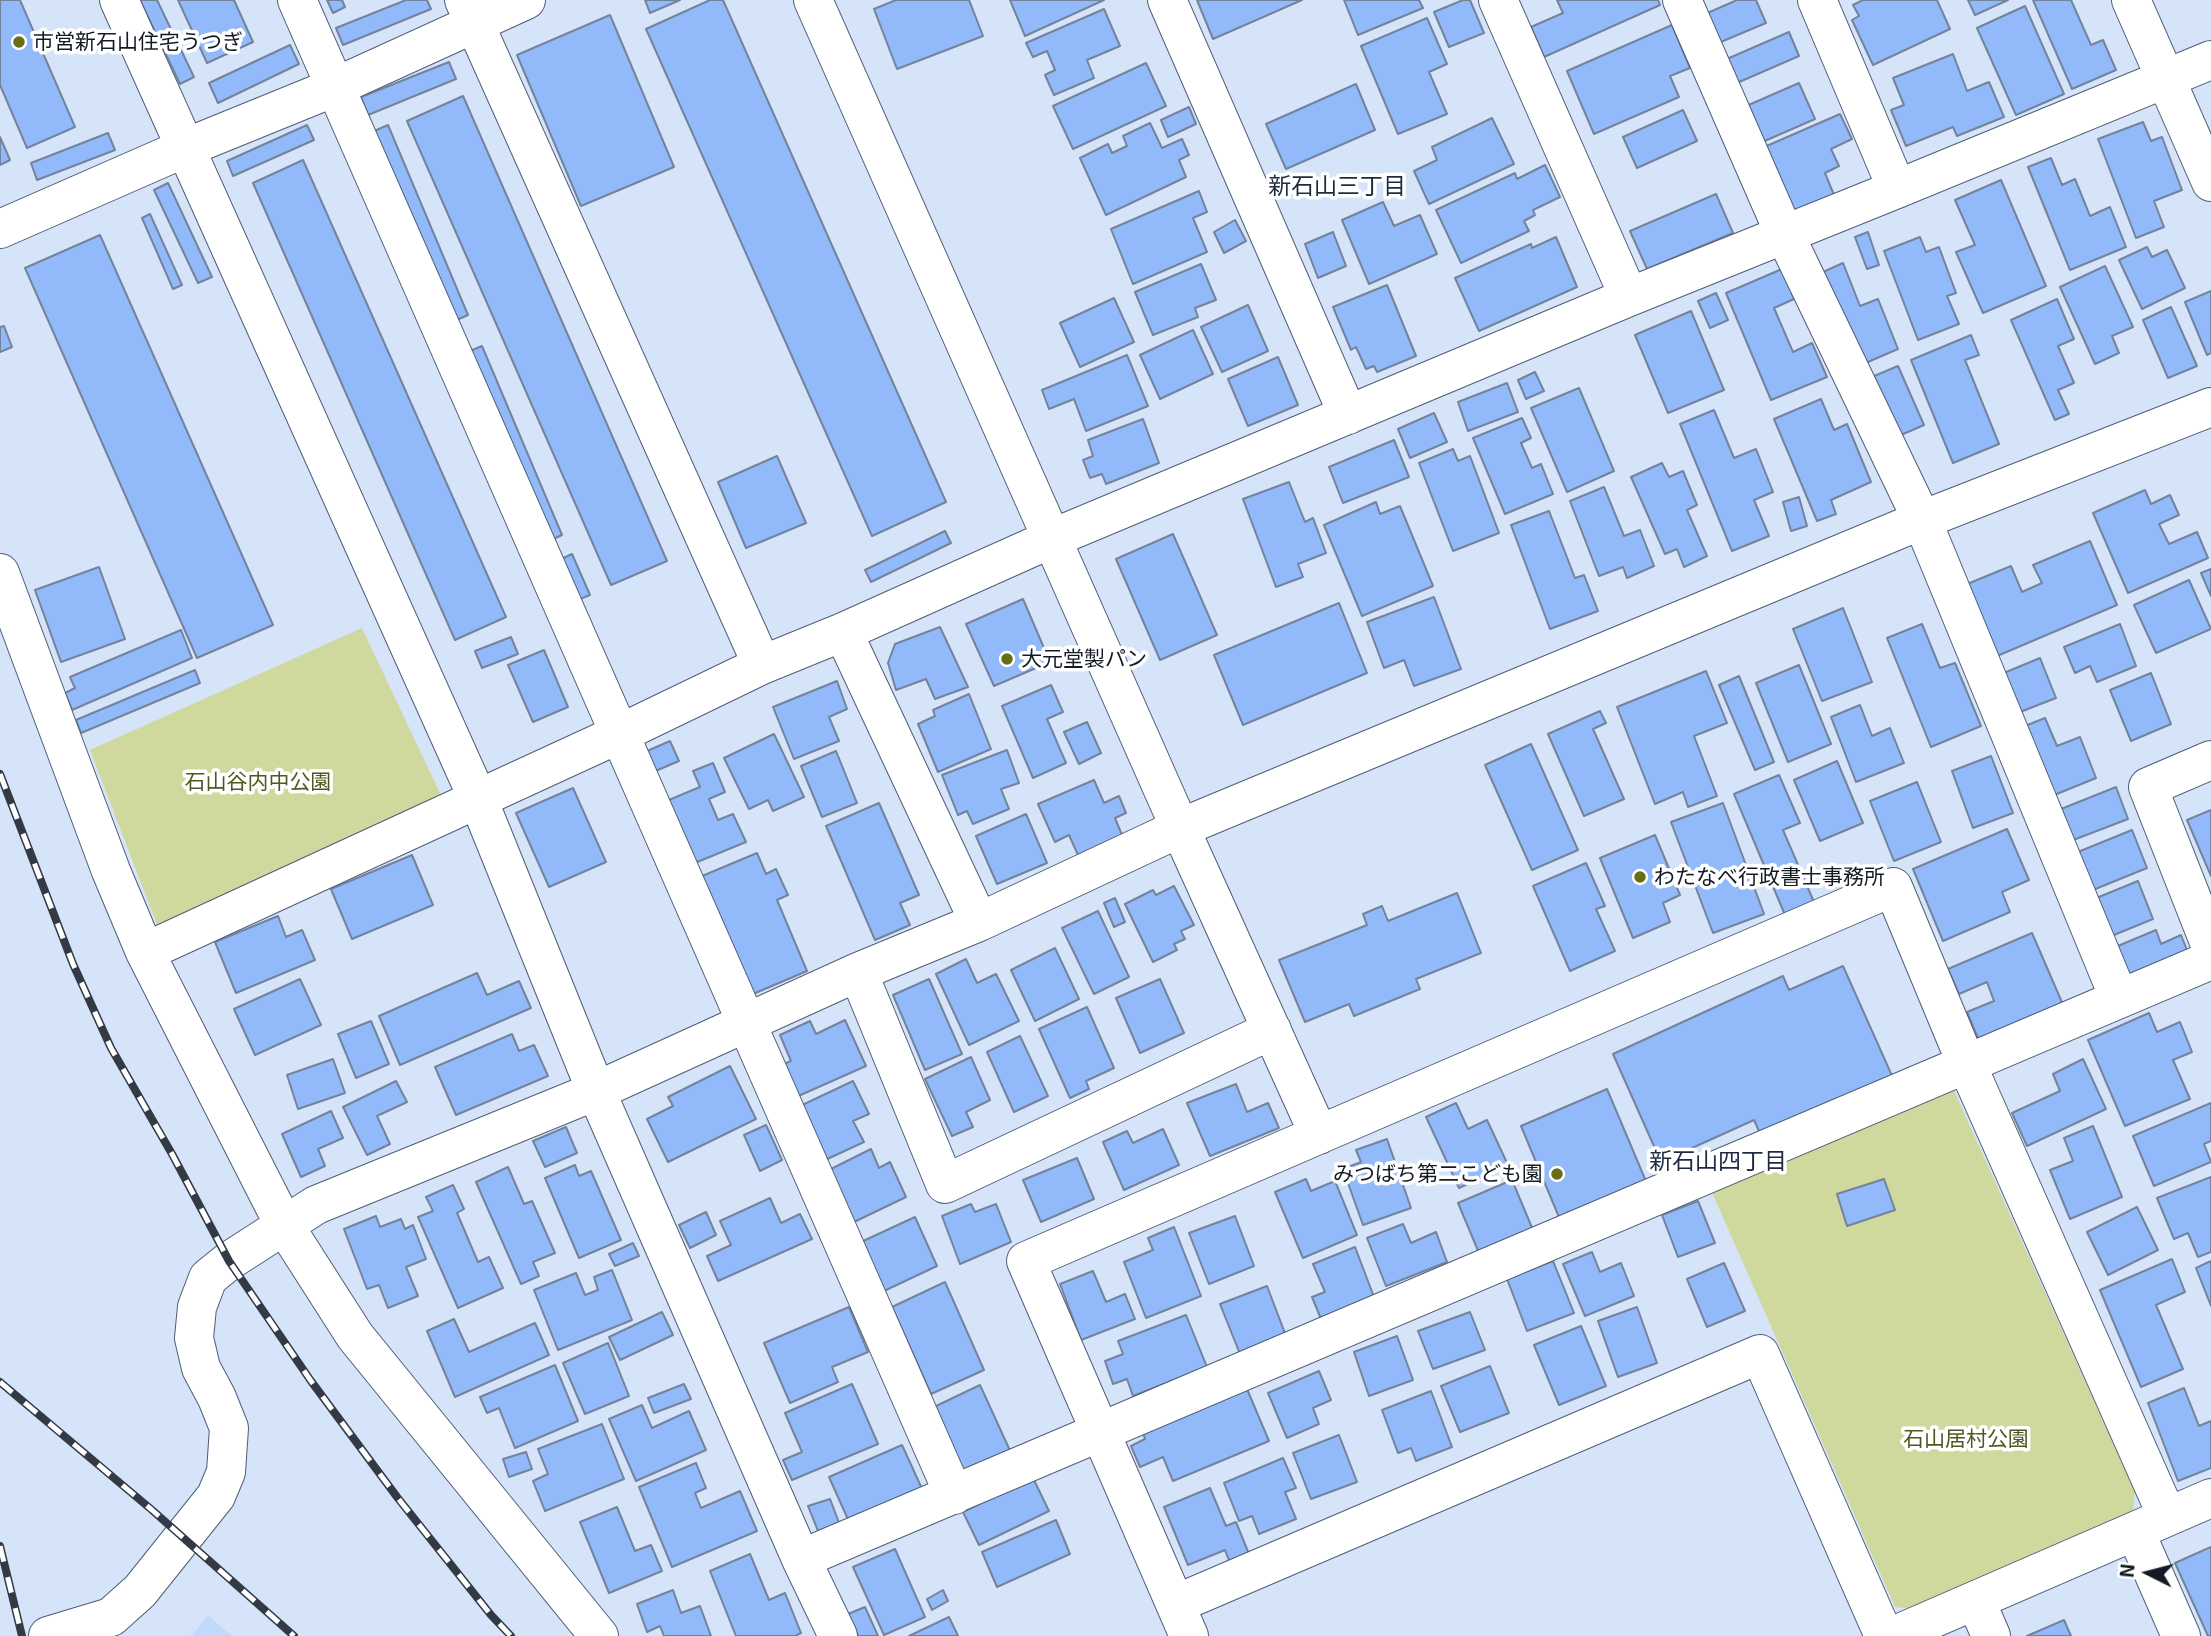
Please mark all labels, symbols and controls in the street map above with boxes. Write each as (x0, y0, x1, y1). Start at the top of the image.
place label: 市営新石山住宅うつぎ (33, 29, 243, 55)
marker: 市営新石山住宅うつぎ (11, 34, 27, 50)
district label: 新石山三丁目 (1268, 172, 1406, 200)
place label: 大元堂製パン (1021, 646, 1147, 672)
marker: 大元堂製パン (999, 651, 1015, 667)
park label: 石山谷内中公園 (185, 769, 331, 795)
place label: わたなべ行政書士事務所 (1654, 864, 1885, 890)
marker: わたなべ行政書士事務所 (1632, 869, 1648, 885)
district label: 新石山四丁目 (1649, 1147, 1787, 1175)
place label: みつばち第二こども園 (1333, 1161, 1543, 1187)
marker: みつばち第二こども園 (1549, 1166, 1565, 1182)
park label: 石山居村公園 (1903, 1426, 2029, 1452)
north arrow (2113, 1538, 2183, 1608)
text: N (2114, 1563, 2139, 1579)

